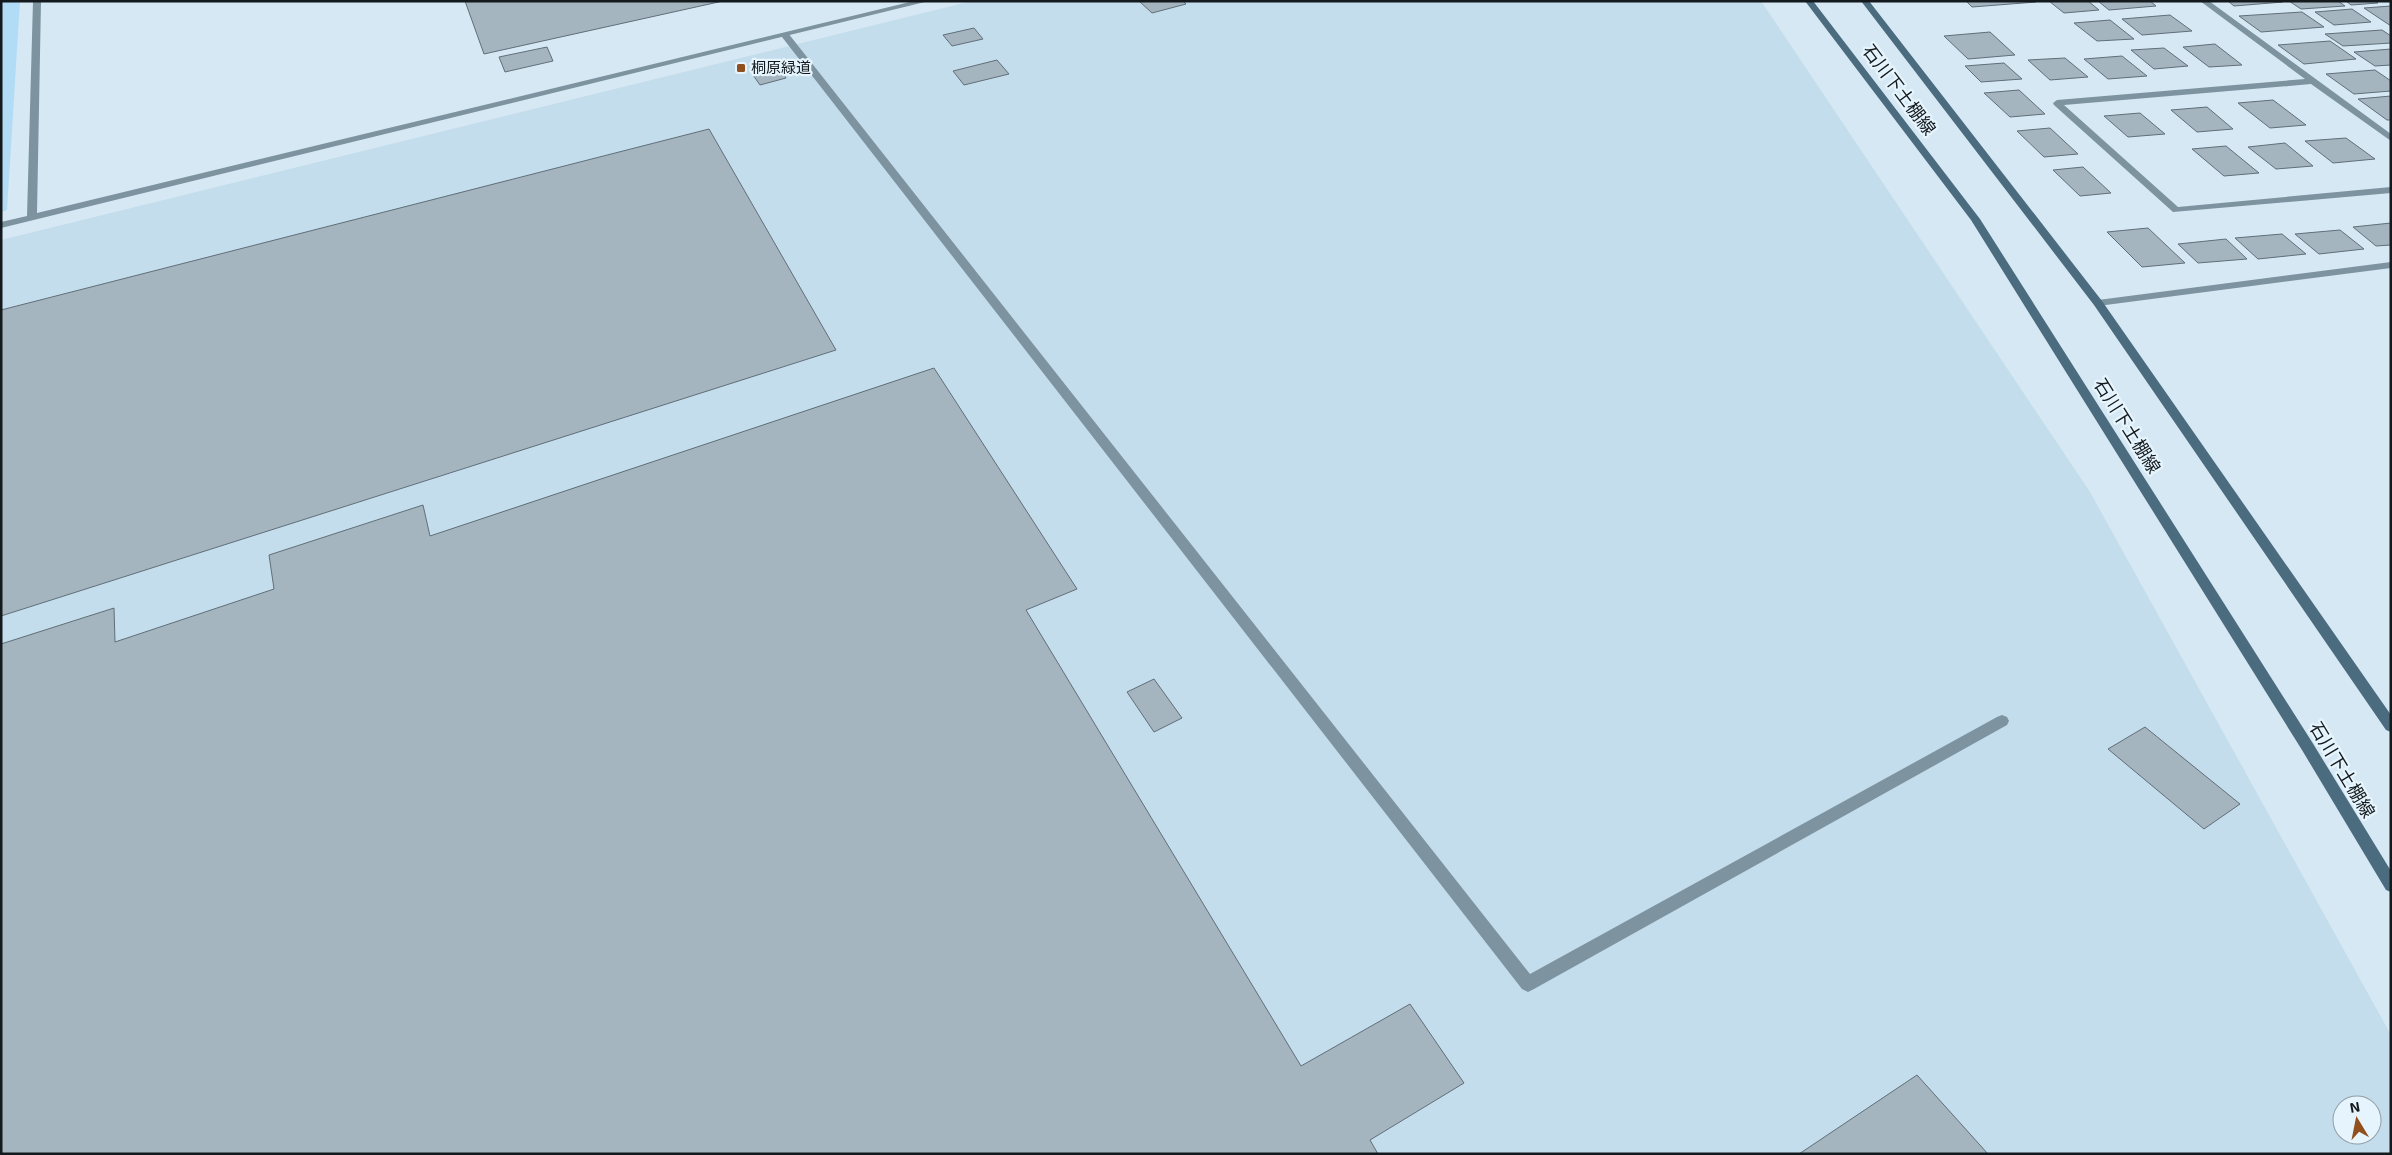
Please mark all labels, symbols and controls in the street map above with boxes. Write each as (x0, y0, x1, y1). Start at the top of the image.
street label: 石川下土棚線 (1859, 40, 1941, 139)
place label: 桐原緑道 (751, 58, 811, 76)
marker: 桐原緑道 (735, 62, 747, 74)
street label: 石川下土棚線 (2090, 374, 2166, 477)
street label: 石川下土棚線 (2306, 718, 2380, 821)
north arrow (2332, 1095, 2382, 1145)
text: N (2348, 1097, 2361, 1116)

